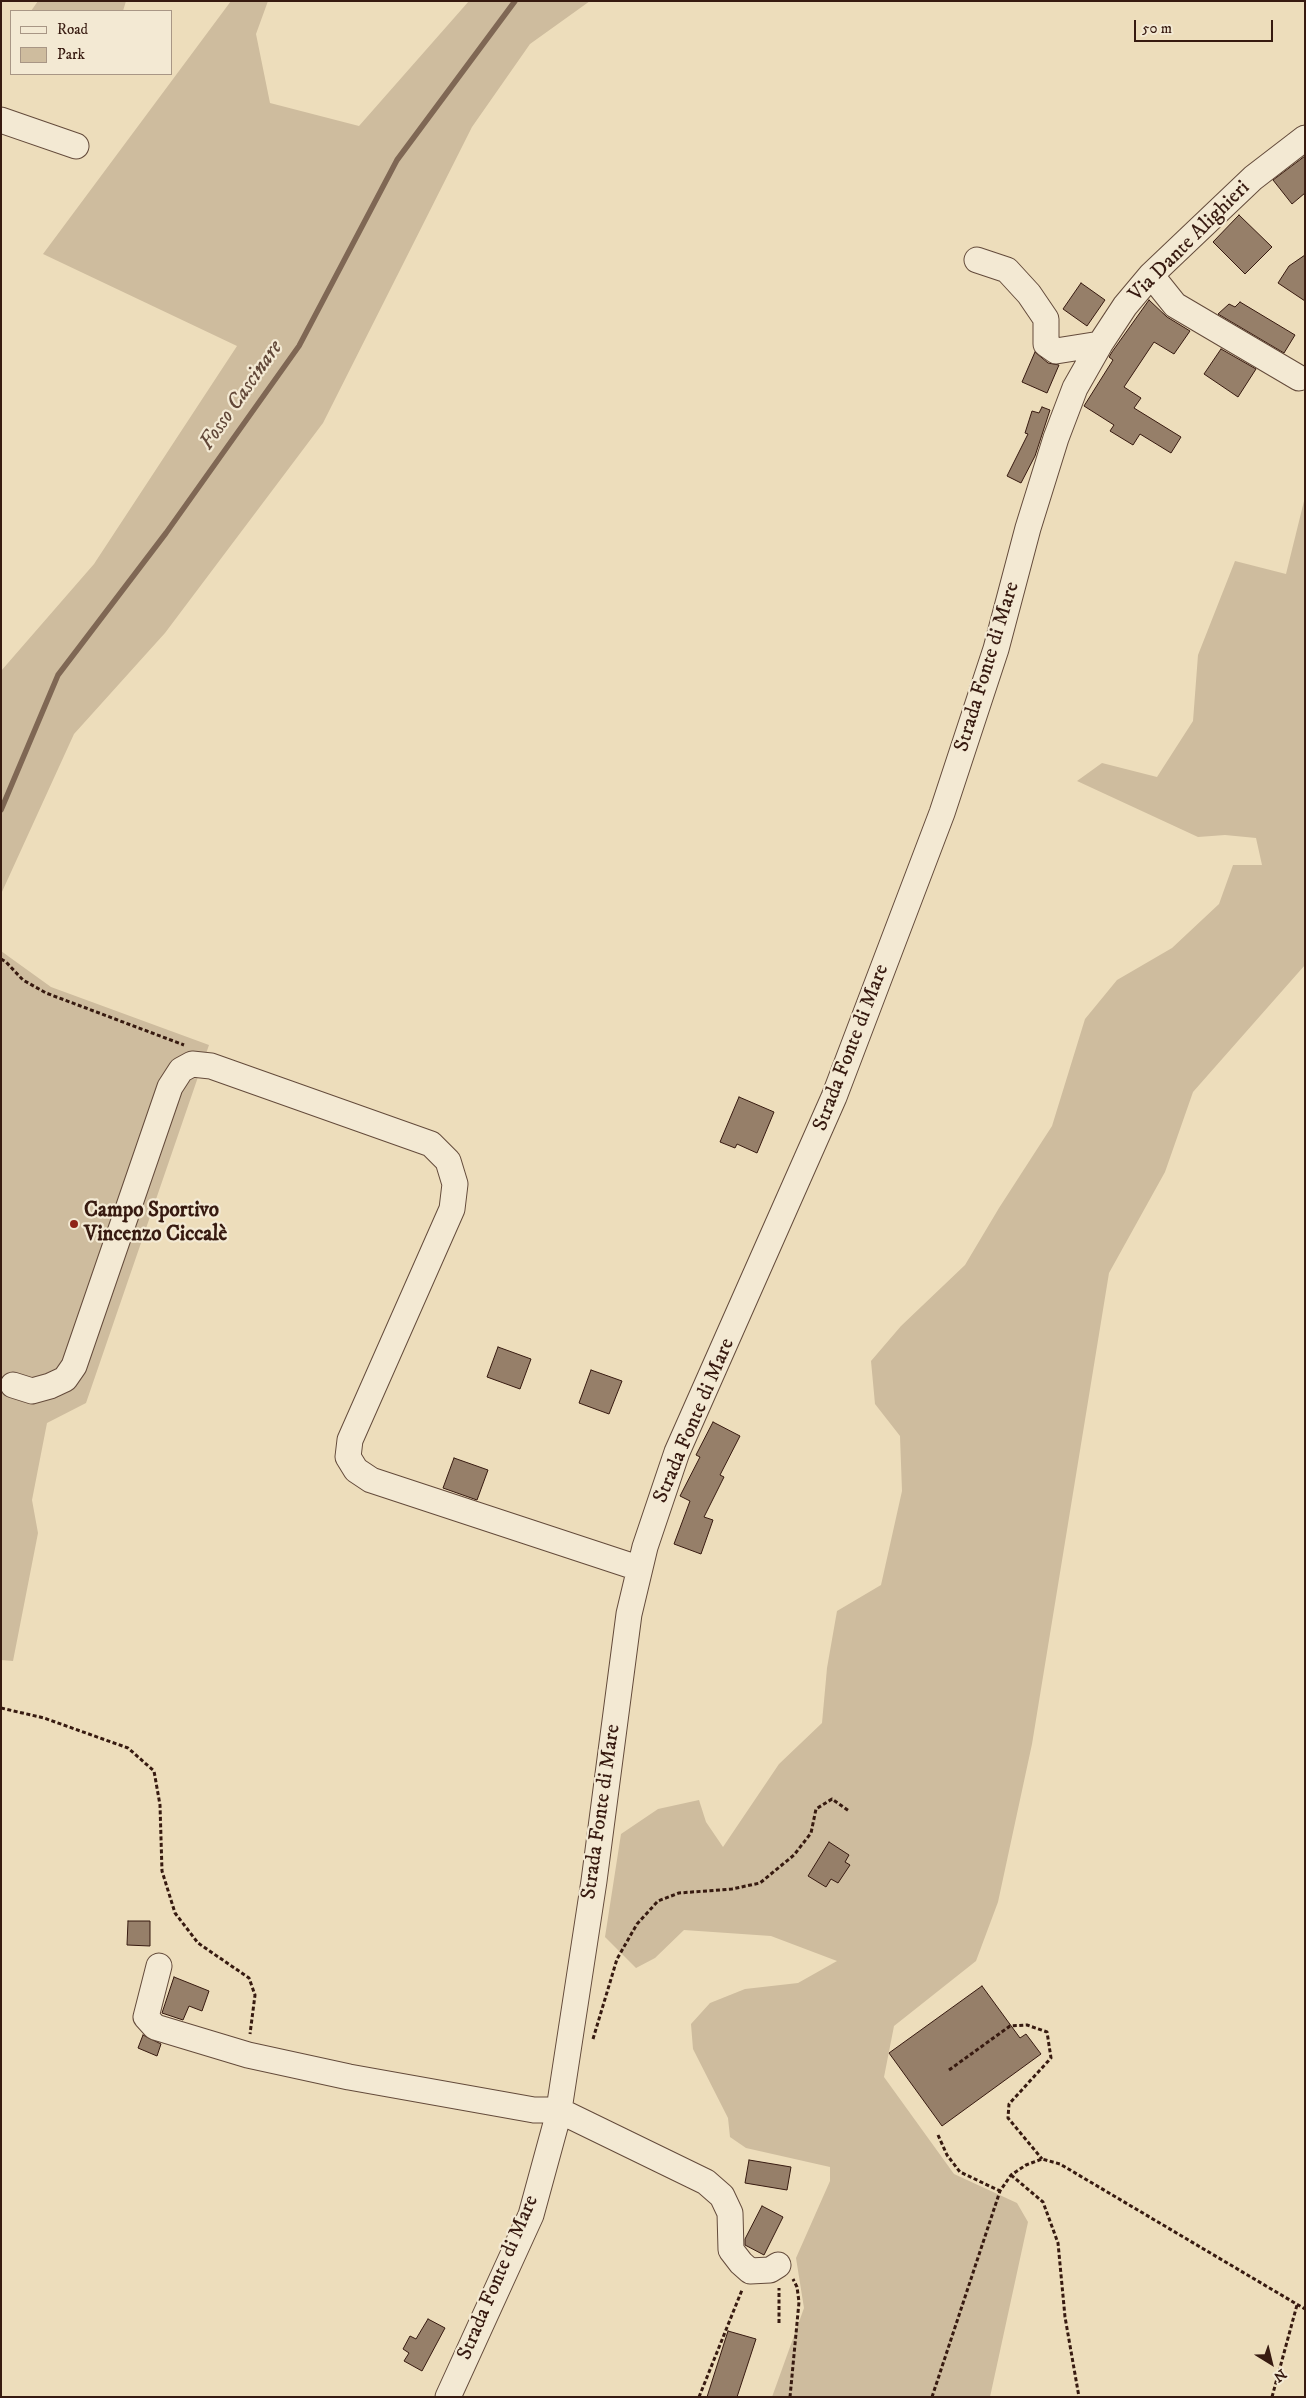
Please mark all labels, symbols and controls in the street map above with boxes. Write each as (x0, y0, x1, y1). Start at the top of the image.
legend (10, 10, 172, 75)
scale bar (1136, 10, 1275, 42)
text: 50 m (1142, 19, 1172, 38)
text: Road (57, 20, 88, 39)
text: Park (57, 45, 85, 64)
street label: Via Dante Alighieri (1124, 176, 1256, 308)
water label: Fosso Cascinare (195, 336, 289, 456)
street label: Strada Fonte di Mare (950, 579, 1026, 755)
street label: Strada Fonte di Mare (809, 961, 895, 1135)
place label: Campo Sportivo Vincenzo Ciccalè (84, 1199, 227, 1249)
marker: Campo Sportivo Vincenzo Ciccalè (68, 1218, 80, 1230)
street label: Strada Fonte di Mare (649, 1335, 741, 1507)
street label: Strada Fonte di Mare (577, 1723, 627, 1901)
street label: Strada Fonte di Mare (453, 2192, 545, 2364)
north arrow (1246, 2338, 1296, 2388)
text: N (1270, 2364, 1290, 2386)

